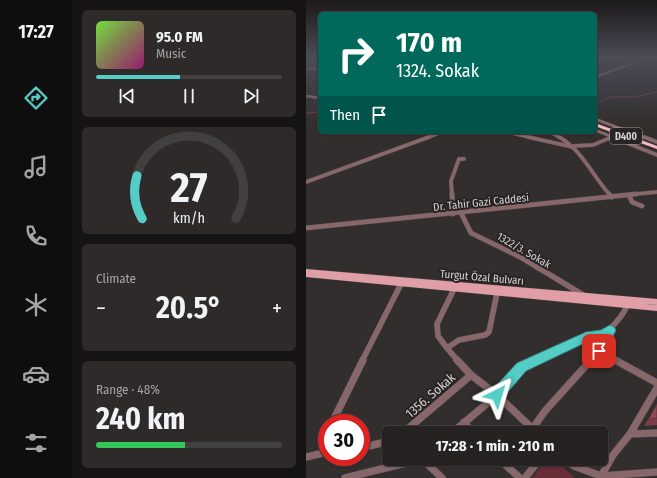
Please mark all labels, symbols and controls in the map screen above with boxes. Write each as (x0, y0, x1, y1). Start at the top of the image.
text: 17:27 (18, 21, 54, 43)
text: 170 m (396, 26, 462, 59)
text: 95.0 FM (156, 28, 203, 46)
icon: right (330, 28, 382, 80)
text: Music (156, 46, 186, 61)
text: 1324. Sokak (396, 60, 479, 82)
icon: directions (22, 84, 50, 112)
icon: previous (116, 85, 138, 107)
icon: pause (178, 85, 200, 107)
icon: next (240, 85, 262, 107)
icon: arrive (368, 104, 390, 126)
text: Then (330, 106, 360, 124)
road number: D400 (610, 128, 642, 144)
icon: music (22, 153, 50, 181)
text: 27 (170, 162, 208, 212)
street label: Dr. Tahir Gazi Caddesi (433, 191, 530, 214)
text: km/h (173, 209, 205, 226)
icon: phone (22, 222, 50, 250)
street label: 1322/3. Sokak (494, 230, 554, 272)
street label: Turgut Özal Bulvarı (439, 267, 524, 288)
text: Climate (96, 271, 136, 286)
text: 20.5° (156, 290, 222, 326)
icon: climate (22, 291, 50, 319)
text: − (96, 295, 106, 322)
text: + (272, 295, 282, 322)
pin (582, 334, 616, 368)
icon: arrive (588, 340, 610, 362)
icon: car (22, 360, 50, 388)
street label: 1356. Sokak (402, 369, 459, 421)
position arrow (476, 374, 518, 416)
text: Range · 48% (96, 382, 160, 397)
text: 240 km (96, 401, 186, 437)
speed limit sign: 30 (318, 414, 370, 466)
icon: filters (22, 429, 50, 457)
text: 17:28 · 1 min · 210 m (436, 437, 554, 455)

